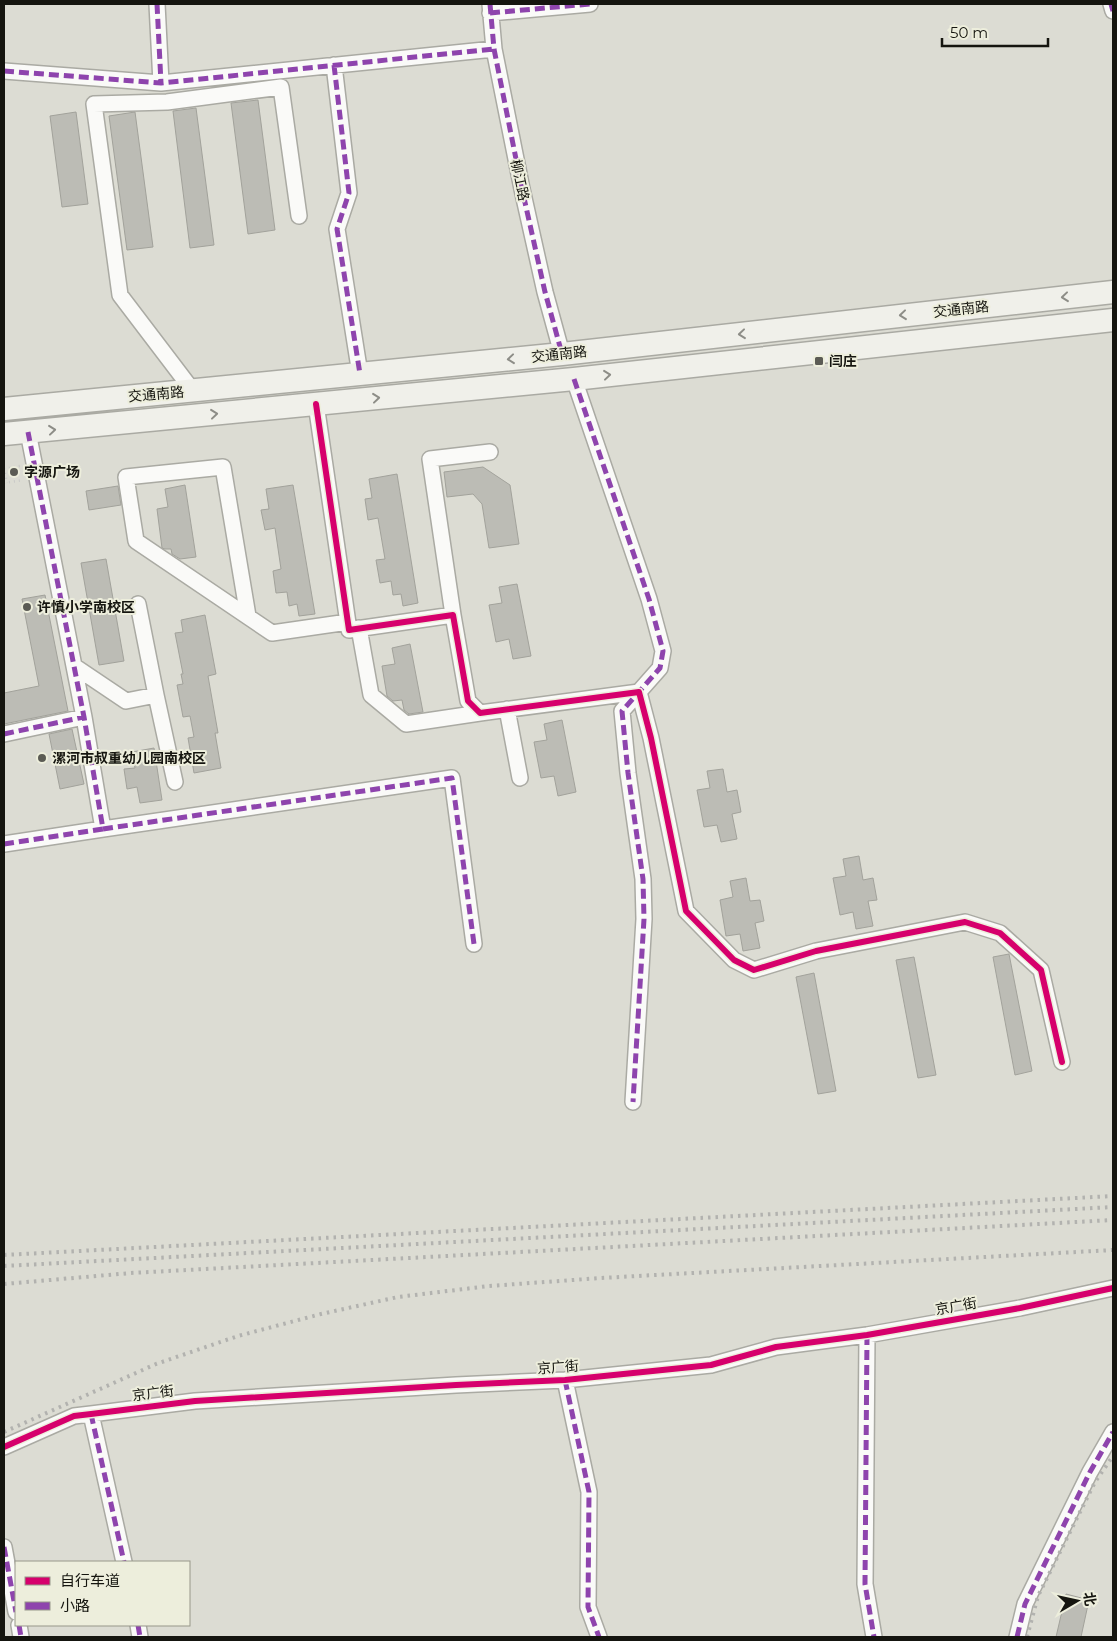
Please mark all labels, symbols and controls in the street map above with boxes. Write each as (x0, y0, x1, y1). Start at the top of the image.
scale bar (942, 15, 1048, 47)
text: 50 m (950, 23, 988, 42)
street label: 柳江路 (507, 158, 533, 202)
one-way arrow (1060, 291, 1068, 302)
street label: 交通南路 (932, 297, 990, 321)
one-way arrow (899, 310, 907, 321)
one-way arrow (738, 328, 746, 339)
street label: 交通南路 (530, 342, 588, 366)
place label: 闫庄 (829, 352, 857, 370)
one-way arrow (506, 353, 514, 364)
marker: 闫庄 (813, 355, 825, 367)
one-way arrow (603, 370, 611, 381)
street label: 交通南路 (127, 383, 185, 405)
one-way arrow (372, 393, 380, 404)
one-way arrow (210, 409, 218, 420)
one-way arrow (49, 424, 57, 435)
place label: 字源广场 (24, 463, 80, 481)
marker: 字源广场 (8, 466, 20, 478)
place label: 许慎小学南校区 (37, 598, 135, 616)
marker: 许慎小学南校区 (21, 601, 33, 613)
place label: 漯河市叔重幼儿园南校区 (52, 749, 206, 767)
marker: 漯河市叔重幼儿园南校区 (36, 752, 48, 764)
street label: 京广街 (934, 1293, 978, 1319)
street label: 京广街 (536, 1357, 580, 1377)
street label: 京广街 (131, 1382, 175, 1404)
legend (15, 1561, 190, 1626)
text: 自行车道 (60, 1571, 120, 1590)
north arrow (1052, 1576, 1102, 1626)
text: 北 (1080, 1591, 1100, 1607)
text: 小路 (60, 1596, 90, 1615)

